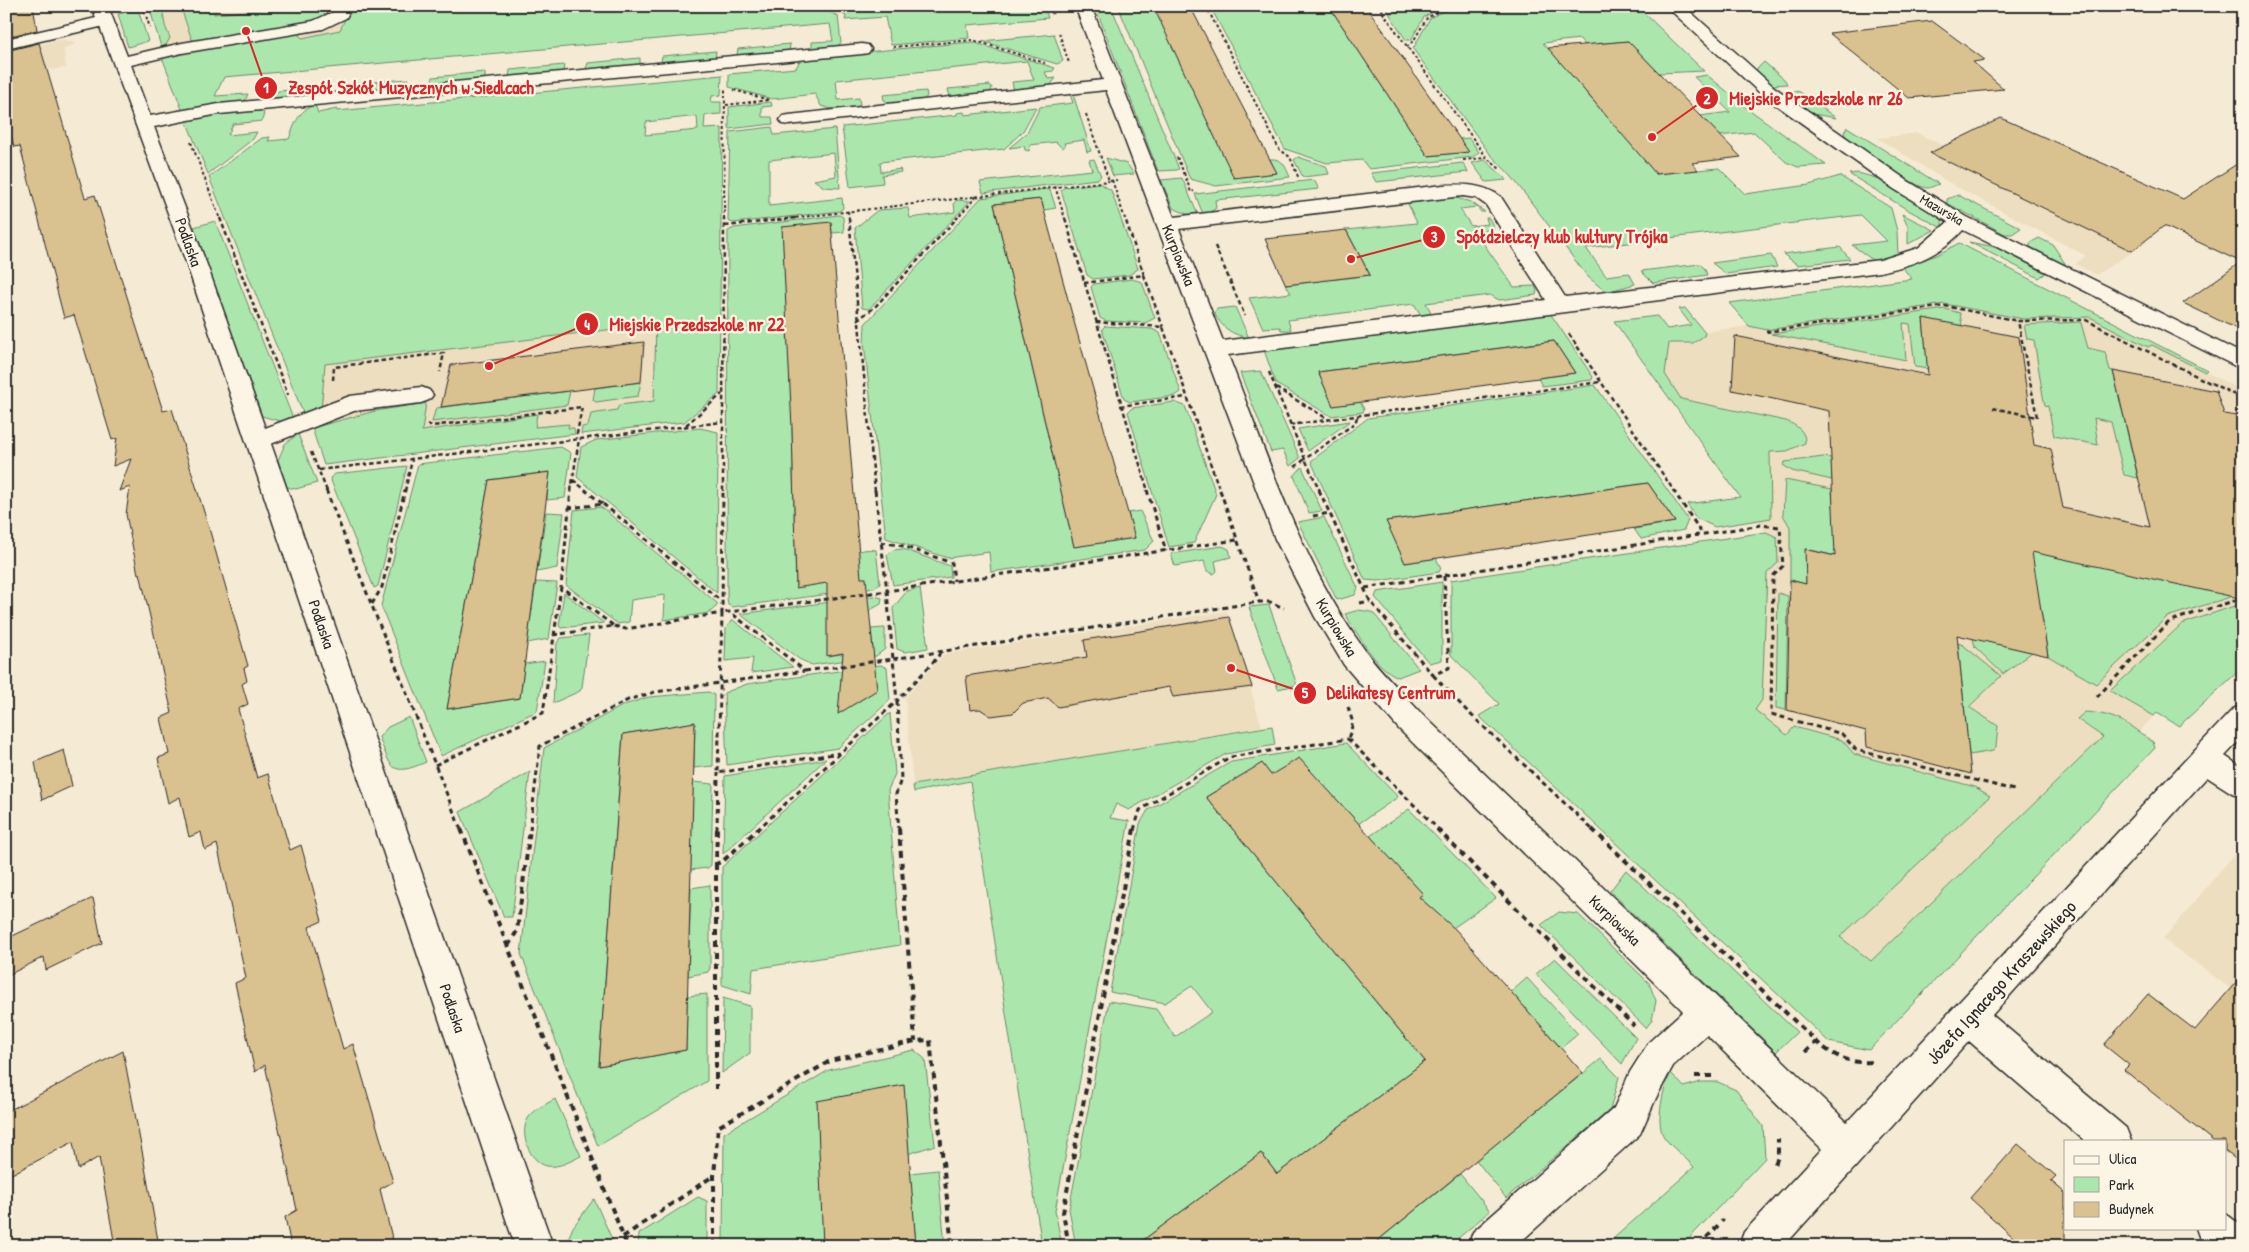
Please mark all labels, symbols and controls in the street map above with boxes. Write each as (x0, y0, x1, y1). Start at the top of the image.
callout: Zespół Szkół Muzycznych w Siedlcach (254, 72, 544, 105)
text: Zespół Szkół Muzycznych w Siedlcach (288, 75, 534, 101)
text: 1 (263, 77, 269, 98)
callout: Miejskie Przedszkole nr 26 (1694, 82, 1913, 115)
text: Miejskie Przedszkole nr 26 (1729, 86, 1903, 111)
text: 2 (1703, 88, 1711, 109)
street label: Mazurska (1917, 189, 1968, 229)
street label: Podlaska (170, 215, 208, 269)
callout: Spółdzielczy klub kultury Trójka (1421, 220, 1677, 253)
street label: Kurpiowska (1157, 221, 1201, 289)
text: Spółdzielczy klub kultury Trójka (1456, 224, 1669, 250)
text: 3 (1431, 226, 1438, 247)
callout: Miejskie Przedszkole nr 22 (574, 308, 794, 341)
text: Miejskie Przedszkole nr 22 (610, 312, 785, 337)
text: 4 (584, 314, 590, 335)
street label: Kurpiowska (1311, 594, 1363, 660)
street label: Podlaska (303, 597, 341, 651)
callout: Delikatesy Centrum (1292, 676, 1466, 709)
text: Delikatesy Centrum (1327, 680, 1455, 706)
text: 5 (1302, 682, 1309, 703)
street label: Kurpiowska (1584, 890, 1646, 950)
street label: Józefa Ignacego Kraszewskiego (1920, 894, 2082, 1070)
street label: Podlaska (434, 981, 472, 1035)
legend (2064, 1140, 2226, 1230)
text: Ulica (2109, 1148, 2136, 1169)
text: Park (2109, 1174, 2134, 1195)
text: Budynek (2109, 1198, 2154, 1219)

